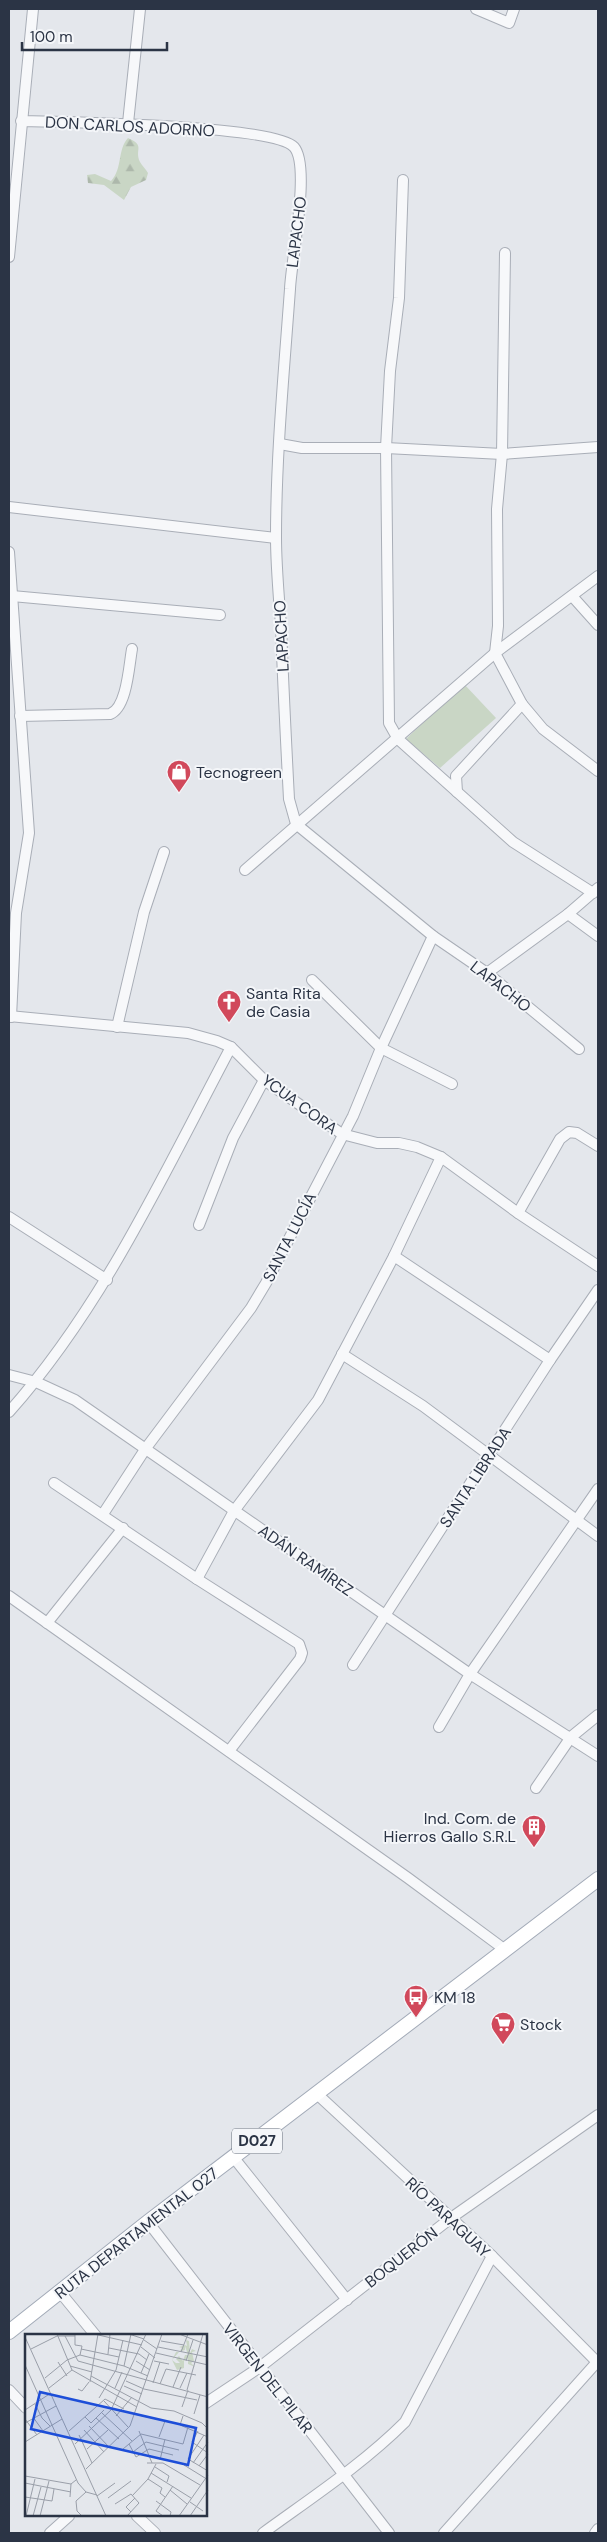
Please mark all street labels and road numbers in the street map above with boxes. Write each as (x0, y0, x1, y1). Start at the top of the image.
street label: DON CARLOS ADORNO (44, 112, 216, 141)
street label: LAPACHO (282, 195, 311, 269)
street label: LAPACHO (269, 600, 294, 672)
street label: LAPACHO (466, 956, 535, 1017)
street label: YCUA CORA (258, 1070, 342, 1139)
street label: SANTA LUCÍA (258, 1189, 321, 1286)
street label: SANTA LIBRADA (435, 1422, 516, 1532)
street label: ADÁN RAMÍREZ (254, 1520, 357, 1601)
road number: D027 (232, 2128, 282, 2154)
street label: RUTA DEPARTAMENTAL 027 (50, 2163, 222, 2304)
street label: RÍO PARAGUAY (401, 2173, 495, 2262)
street label: BOQUERÓN (361, 2222, 442, 2292)
street label: VIRGEN DEL PILAR (218, 2319, 317, 2438)

